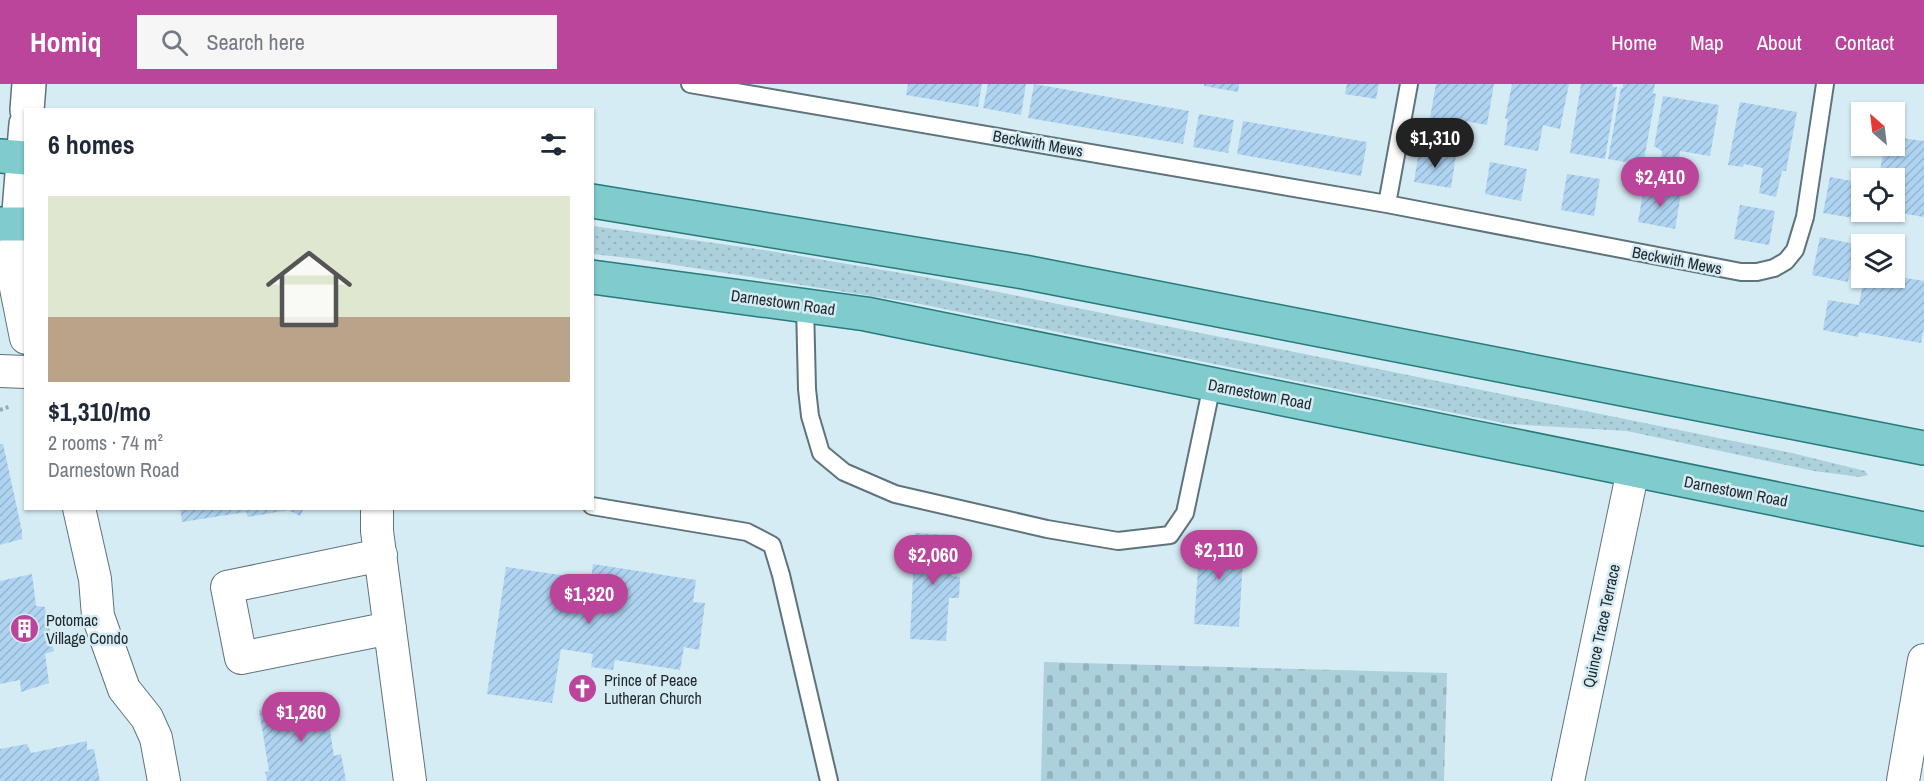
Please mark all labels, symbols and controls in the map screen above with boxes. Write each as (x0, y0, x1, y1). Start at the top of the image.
search box (137, 15, 557, 69)
text: Homiq (30, 23, 101, 61)
icon: search (158, 26, 191, 59)
text: Search here (206, 27, 305, 57)
text: Home (1611, 28, 1657, 57)
text: Map (1690, 28, 1724, 57)
text: About (1757, 28, 1802, 57)
text: Contact (1835, 28, 1894, 57)
north arrow (1851, 102, 1905, 156)
map controls (1851, 102, 1905, 288)
pin: $1,310 (1386, 118, 1484, 169)
street label: Beckwith Mews (991, 124, 1085, 162)
text: $1,310 (1410, 124, 1460, 151)
text: 6 homes (48, 127, 135, 162)
icon: filters (537, 128, 570, 161)
pin: $2,410 (1611, 157, 1709, 208)
text: $2,410 (1635, 163, 1685, 190)
button: locate (1851, 168, 1905, 222)
button: layers (1851, 234, 1905, 288)
icon: home (255, 235, 363, 343)
street label: Beckwith Mews (1630, 241, 1724, 279)
street label: Darnestown Road (729, 284, 837, 320)
street label: Darnestown Road (1206, 373, 1314, 415)
text: $1,310/mo (48, 394, 151, 429)
text: 2 rooms · 74 m² (48, 429, 163, 456)
text: Darnestown Road (48, 456, 179, 483)
street label: Darnestown Road (1682, 470, 1790, 512)
pin: $2,110 (1170, 530, 1268, 581)
pin: $2,060 (884, 535, 982, 586)
text: $2,110 (1194, 536, 1244, 563)
text: $2,060 (908, 541, 958, 568)
street label: Quince Trace Terrace (1577, 562, 1625, 690)
pin: $1,320 (540, 574, 638, 625)
text: $1,320 (564, 580, 614, 607)
place label: Potomac Village Condo (46, 609, 128, 649)
building icon: Potomac Village Condo (9, 613, 41, 645)
place label: Prince of Peace Lutheran Church (604, 669, 702, 709)
church icon: Prince of Peace Lutheran Church (567, 673, 599, 705)
pin: $1,260 (252, 692, 350, 743)
text: $1,260 (276, 698, 326, 725)

